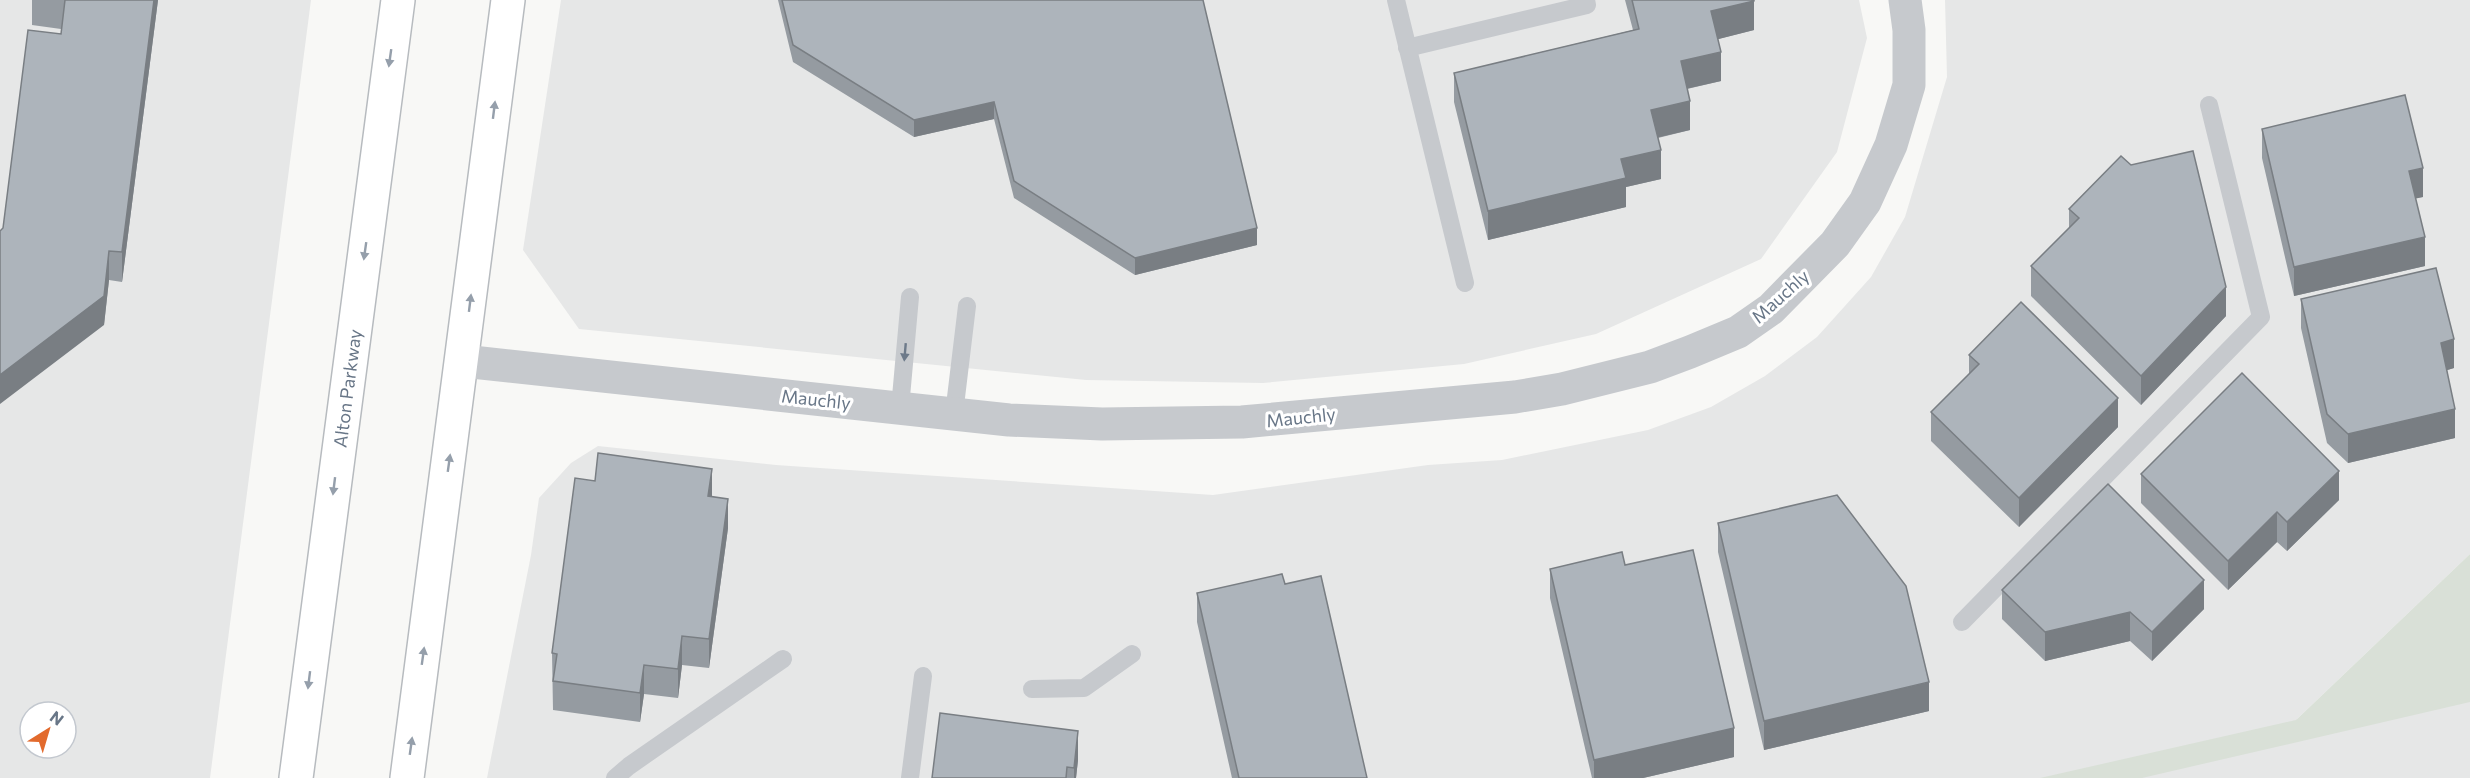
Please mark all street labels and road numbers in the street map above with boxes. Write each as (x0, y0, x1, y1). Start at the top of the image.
street label: Mauchly (1747, 265, 1813, 327)
street label: Alton Parkway (328, 328, 366, 449)
street label: Mauchly (780, 384, 852, 414)
street label: Mauchly (1265, 402, 1337, 432)

